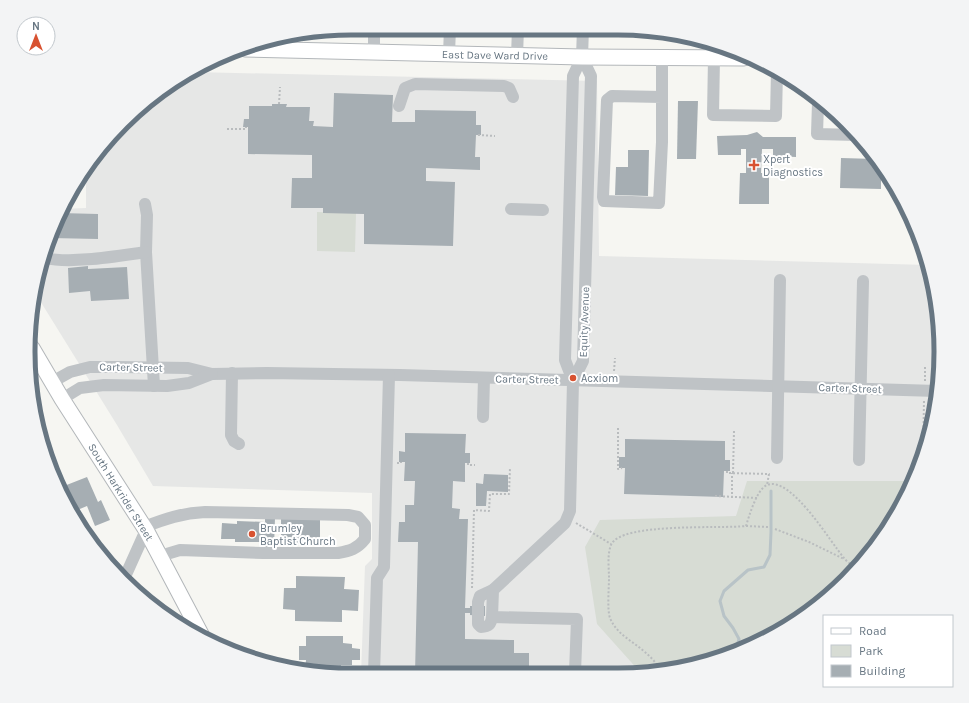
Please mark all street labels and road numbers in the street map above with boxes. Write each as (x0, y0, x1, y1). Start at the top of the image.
street label: East Dave Ward Drive (442, 48, 549, 63)
street label: Equity Avenue (577, 286, 592, 358)
street label: Carter Street (99, 360, 163, 375)
street label: Carter Street (495, 372, 559, 387)
street label: Carter Street (818, 381, 882, 396)
street label: South Harkrider Street (85, 441, 156, 543)

